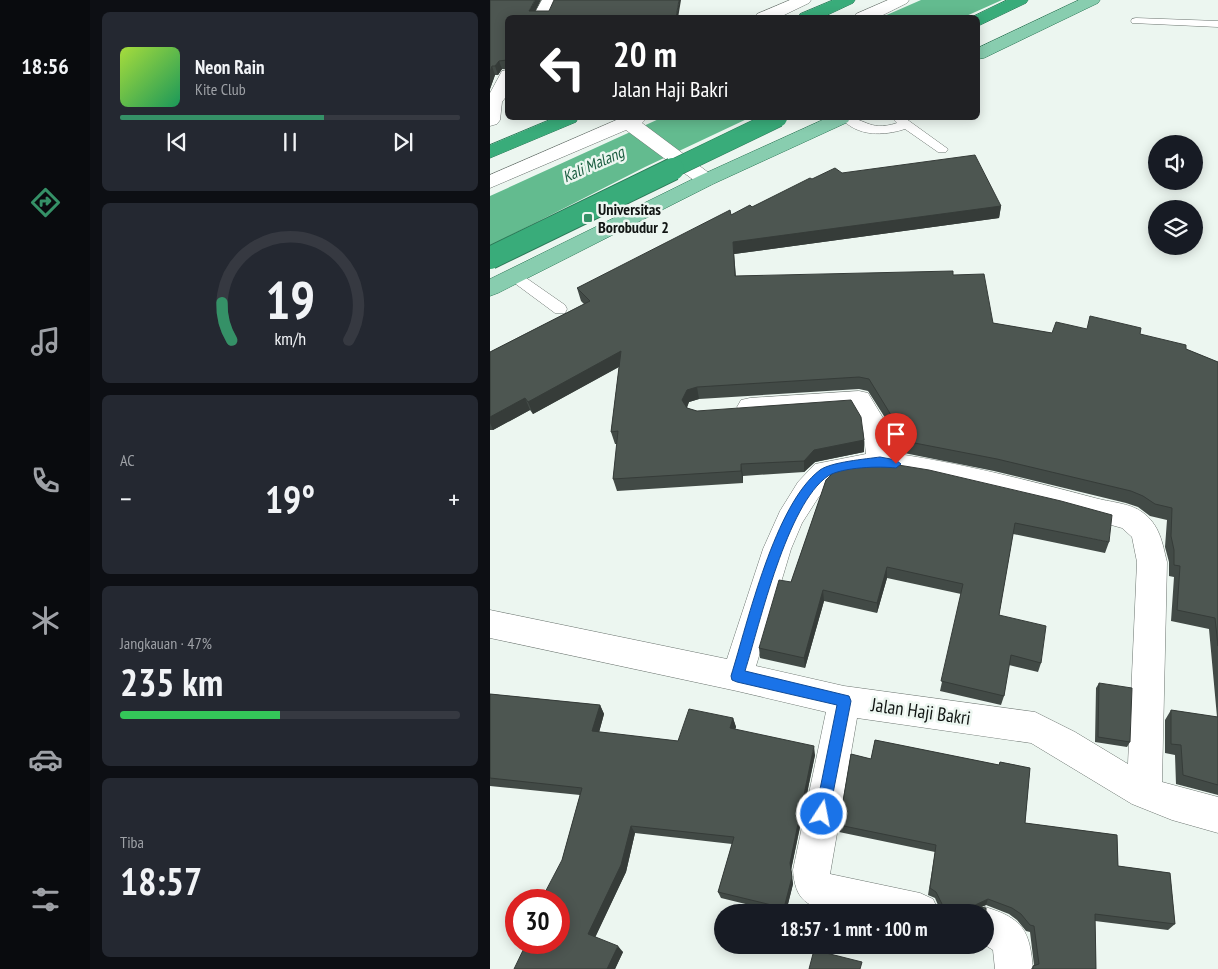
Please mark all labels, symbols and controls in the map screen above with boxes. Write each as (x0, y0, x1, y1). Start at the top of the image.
text: 20 m (613, 31, 677, 77)
icon: left (530, 35, 595, 100)
text: 18:56 (21, 52, 69, 80)
text: Neon Rain (195, 55, 264, 79)
text: Jalan Haji Bakri (613, 75, 729, 103)
text: Kite Club (195, 79, 246, 99)
icon: previous (163, 128, 191, 156)
icon: pause (276, 128, 304, 156)
icon: next (389, 128, 417, 156)
map controls (1148, 135, 1203, 255)
button: sound (1148, 135, 1203, 190)
water label: Kali Malang (559, 141, 628, 186)
icon: directions (28, 185, 63, 220)
place label: Universitas Borobudur 2 (598, 199, 669, 237)
button: layers (1148, 200, 1203, 255)
marker: Universitas Borobudur 2 (582, 212, 594, 224)
text: 19 (265, 266, 315, 333)
icon: music (28, 324, 63, 359)
text: km/h (274, 327, 306, 350)
pin (875, 413, 917, 464)
icon: arrive (882, 420, 910, 448)
text: AC (120, 450, 135, 470)
icon: phone (28, 463, 63, 498)
text: 19° (265, 474, 315, 523)
text: − (120, 480, 132, 517)
text: + (448, 480, 460, 517)
icon: climate (28, 603, 63, 638)
text: Jangkauan · 47% (120, 633, 212, 653)
text: 235 km (120, 657, 223, 706)
street label: Jalan Haji Bakri (869, 692, 972, 730)
icon: car (28, 742, 63, 777)
position arrow (795, 787, 847, 839)
text: Tiba (120, 832, 144, 852)
text: 18:57 (120, 856, 202, 905)
icon: filters (28, 882, 63, 917)
speed limit sign: 30 (505, 889, 570, 954)
text: 18:57 · 1 mnt · 100 m (780, 917, 928, 941)

